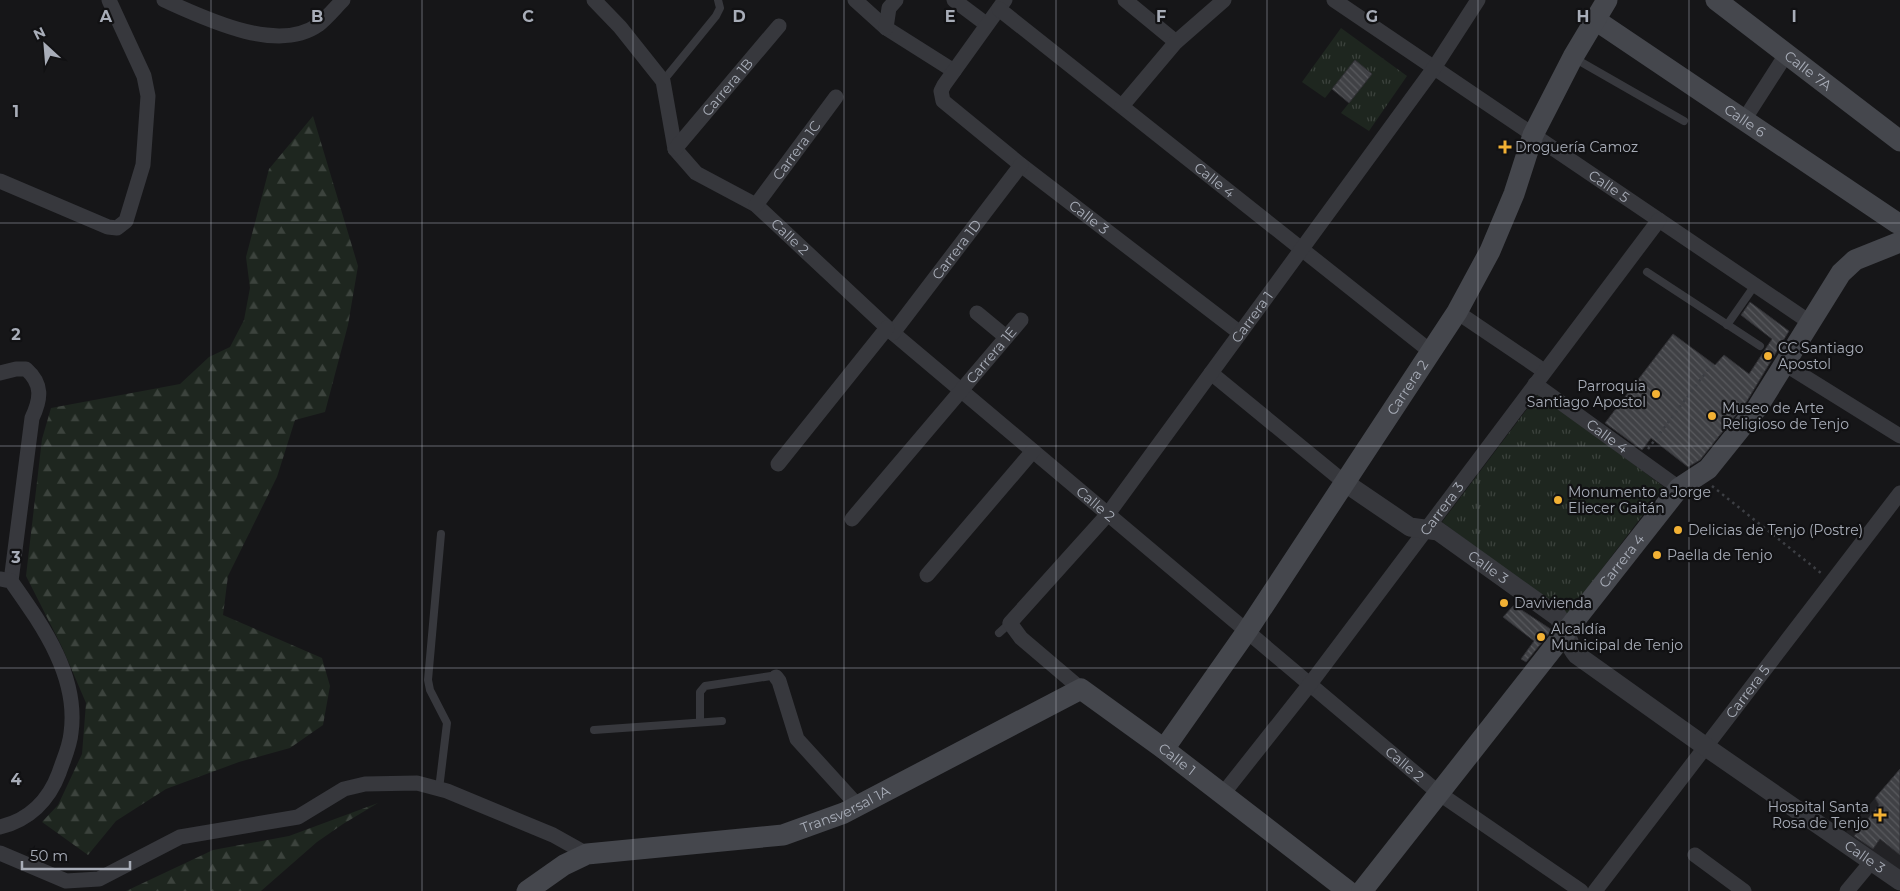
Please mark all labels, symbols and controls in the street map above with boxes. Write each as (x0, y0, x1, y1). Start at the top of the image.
text: A (99, 7, 113, 26)
text: B (311, 7, 323, 26)
text: C (522, 7, 534, 26)
text: D (732, 7, 746, 26)
text: E (945, 7, 955, 26)
text: F (1156, 7, 1166, 26)
text: G (1366, 7, 1378, 26)
text: H (1577, 7, 1589, 26)
text: I (1791, 7, 1797, 26)
north arrow (20, 20, 70, 70)
text: N (30, 23, 48, 44)
street label: Calle 7A (1781, 47, 1836, 95)
street label: Carrera 1B (698, 55, 757, 120)
street label: Calle 6 (1721, 100, 1770, 141)
text: 1 (13, 102, 19, 121)
street label: Carrera 1C (769, 117, 824, 184)
place label: Droguería Camoz (1515, 138, 1638, 156)
marker: Droguería Camoz (1499, 141, 1511, 153)
street label: Calle 4 (1190, 158, 1239, 202)
street label: Calle 5 (1585, 166, 1633, 206)
street label: Calle 3 (1065, 196, 1113, 238)
street label: Calle 2 (767, 215, 813, 259)
street label: Carrera 1D (928, 216, 985, 283)
street label: Carrera 1 (1227, 288, 1277, 346)
street label: Carrera 1E (962, 323, 1020, 387)
text: 2 (11, 325, 21, 344)
place label: CC Santiago Apostol (1778, 339, 1864, 373)
marker: CC Santiago Apostol (1762, 350, 1774, 362)
street label: Carrera 2 (1383, 356, 1432, 418)
place label: Parroquia Santiago Apostol (1527, 377, 1646, 411)
marker: Parroquia Santiago Apostol (1650, 388, 1662, 400)
place label: Museo de Arte Religioso de Tenjo (1722, 399, 1849, 433)
marker: Museo de Arte Religioso de Tenjo (1706, 410, 1718, 422)
street label: Calle 4 (1583, 415, 1632, 458)
street label: Carrera 3 (1416, 478, 1468, 539)
street label: Calle 2 (1072, 482, 1119, 525)
place label: Monumento a Jorge Eliecer Gaitán (1568, 483, 1711, 517)
marker: Monumento a Jorge Eliecer Gaitán (1552, 494, 1564, 506)
place label: Delicias de Tenjo (Postre) (1688, 521, 1863, 539)
marker: Delicias de Tenjo (Postre) (1672, 524, 1684, 536)
street label: Carrera 4 (1595, 530, 1649, 592)
street label: Calle 3 (1464, 546, 1512, 588)
place label: Paella de Tenjo (1667, 546, 1773, 564)
text: 3 (10, 548, 21, 567)
marker: Paella de Tenjo (1651, 549, 1663, 561)
place label: Davivienda (1514, 594, 1592, 612)
marker: Davivienda (1498, 597, 1510, 609)
place label: Alcaldía Municipal de Tenjo (1551, 620, 1683, 654)
marker: Alcaldía Municipal de Tenjo (1535, 631, 1547, 643)
street label: Carrera 5 (1722, 661, 1774, 722)
street label: Calle 1 (1155, 739, 1200, 779)
street label: Calle 2 (1381, 743, 1428, 786)
text: 4 (10, 770, 22, 789)
street label: Transversal 1A (798, 781, 894, 837)
place label: Hospital Santa Rosa de Tenjo (1768, 798, 1869, 832)
marker: Hospital Santa Rosa de Tenjo (1873, 808, 1887, 822)
street label: Calle 3 (1841, 836, 1889, 877)
scale bar (22, 838, 130, 870)
text: 50 m (30, 846, 68, 865)

